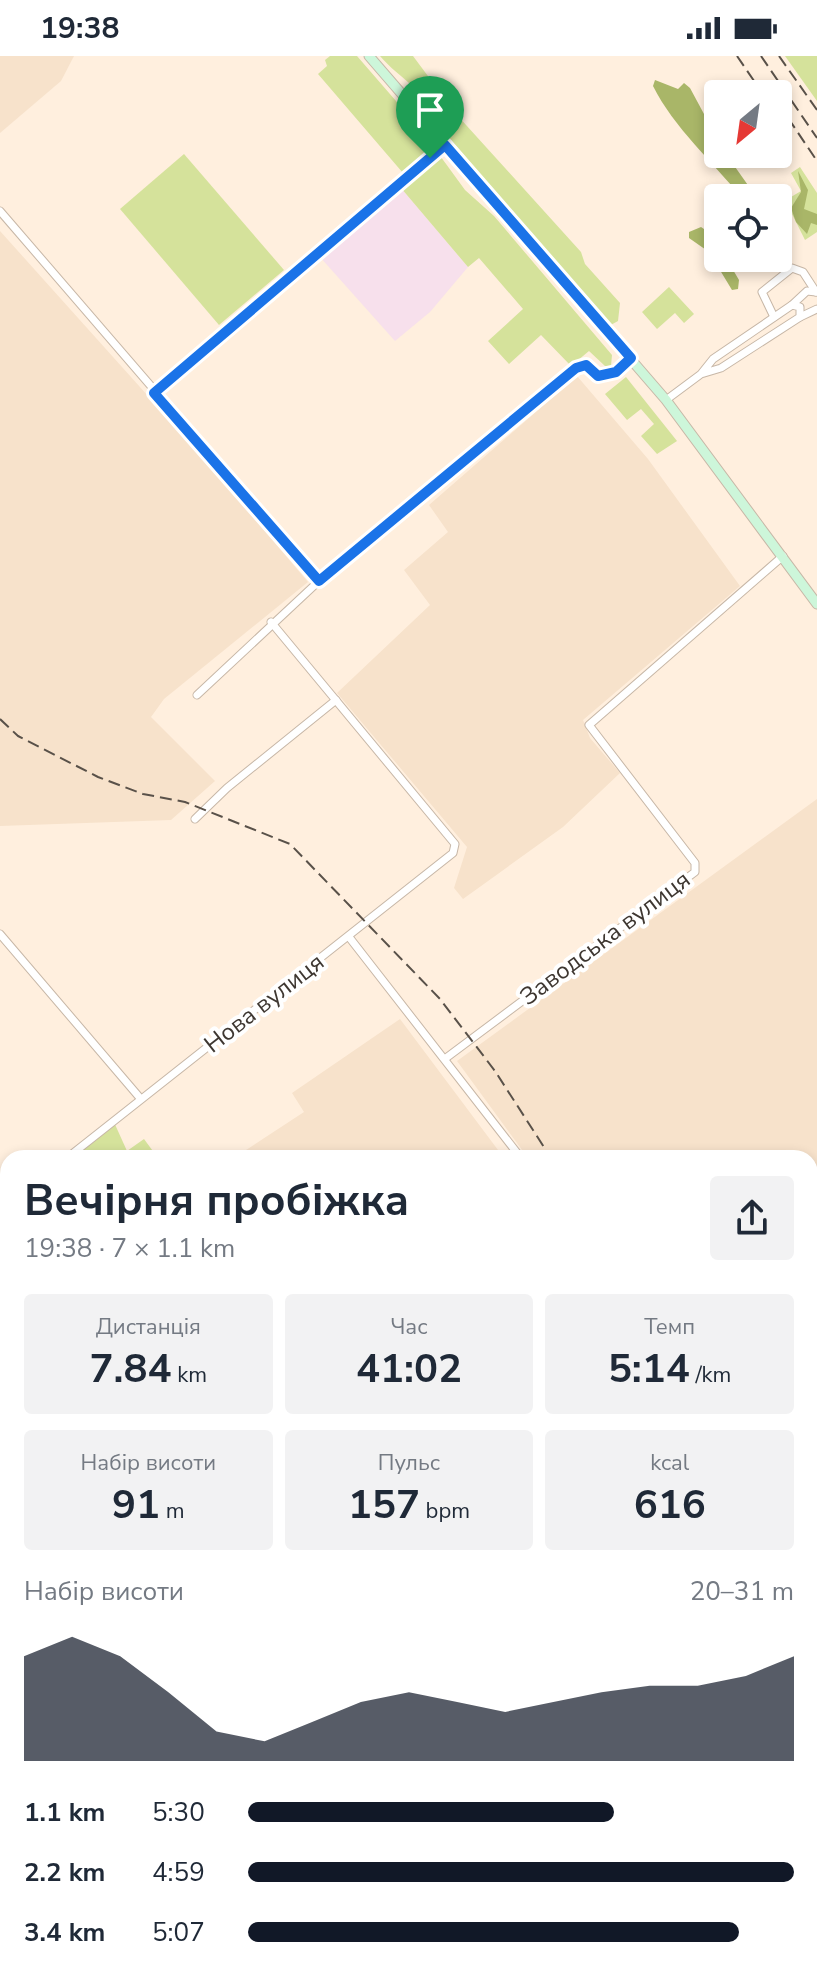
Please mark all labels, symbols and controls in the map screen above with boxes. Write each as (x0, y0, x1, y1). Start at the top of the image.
text: 19:38 (40, 8, 119, 49)
pin (396, 76, 464, 158)
north arrow (704, 80, 792, 168)
map controls (704, 80, 792, 272)
icon: arrive (408, 88, 452, 132)
button: locate (704, 184, 792, 272)
street label: Заводська вулиця (513, 863, 697, 1013)
street label: Нова вулиця (197, 946, 331, 1060)
text: Вечірня пробіжка (24, 1171, 409, 1231)
button: share (710, 1176, 794, 1260)
text: 19:38 · 7 × 1.1 km (24, 1231, 235, 1266)
text: Дистанція (96, 1312, 201, 1342)
text: Час (390, 1312, 428, 1342)
text: Темп (644, 1312, 695, 1342)
text: 7.84 (90, 1342, 172, 1396)
text: 41:02 (356, 1342, 462, 1396)
text: 5:14 (608, 1342, 690, 1396)
text: km (172, 1360, 207, 1390)
text: /km (690, 1360, 731, 1390)
text: Набір висоти (81, 1448, 216, 1478)
text: Пульс (378, 1448, 440, 1478)
text: kcal (650, 1448, 689, 1478)
text: 91 (112, 1478, 160, 1532)
text: 157 (348, 1478, 420, 1532)
text: 616 (634, 1478, 706, 1532)
text: m (160, 1496, 185, 1526)
text: bpm (420, 1496, 470, 1526)
text: Набір висоти (24, 1574, 184, 1609)
text: 20–31 m (690, 1574, 794, 1609)
text: 1.1 km (24, 1795, 105, 1830)
text: 5:30 (152, 1795, 205, 1830)
text: 2.2 km (24, 1855, 105, 1890)
text: 4:59 (152, 1855, 205, 1890)
text: 3.4 km (24, 1915, 105, 1950)
text: 5:07 (152, 1915, 205, 1950)

